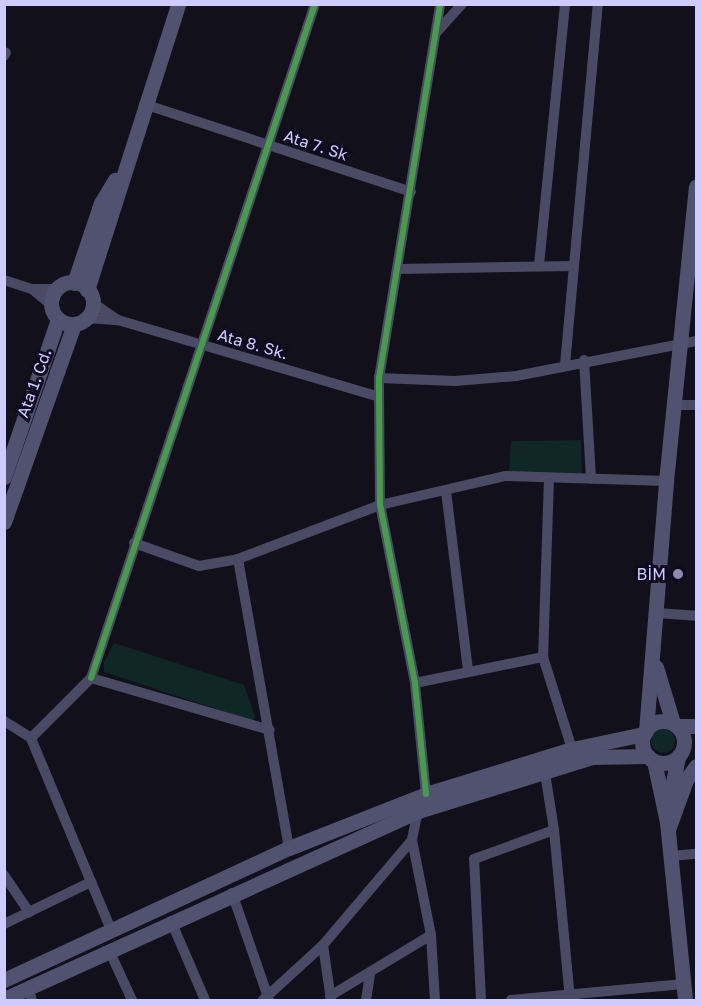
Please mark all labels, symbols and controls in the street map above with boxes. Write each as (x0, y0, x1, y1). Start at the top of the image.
street label: Ata 7. Sk (282, 126, 350, 164)
street label: Ata 8. Sk. (216, 325, 290, 363)
street label: Ata 1. Cd. (13, 346, 55, 420)
place label: BİM (636, 564, 666, 584)
marker: BİM (671, 567, 685, 581)

